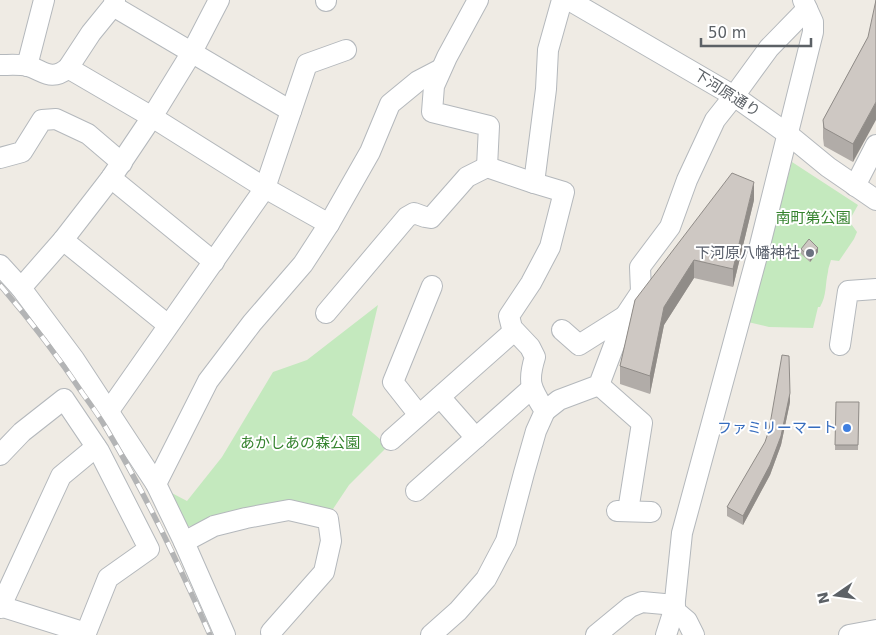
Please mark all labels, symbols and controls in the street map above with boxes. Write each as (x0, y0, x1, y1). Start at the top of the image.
scale bar (701, 15, 811, 47)
text: 50 m (708, 24, 746, 42)
street label: 下河原通り (690, 65, 764, 121)
park label: 南町第公園 (775, 209, 851, 227)
place label: 下河原八幡神社 (695, 244, 800, 262)
marker: 下河原八幡神社 (804, 247, 816, 259)
place label: ファミリーマート (717, 419, 837, 437)
marker: ファミリーマート (841, 422, 853, 434)
park label: あかしあの森公園 (240, 434, 360, 452)
north arrow (811, 570, 861, 620)
text: N (814, 590, 832, 605)

